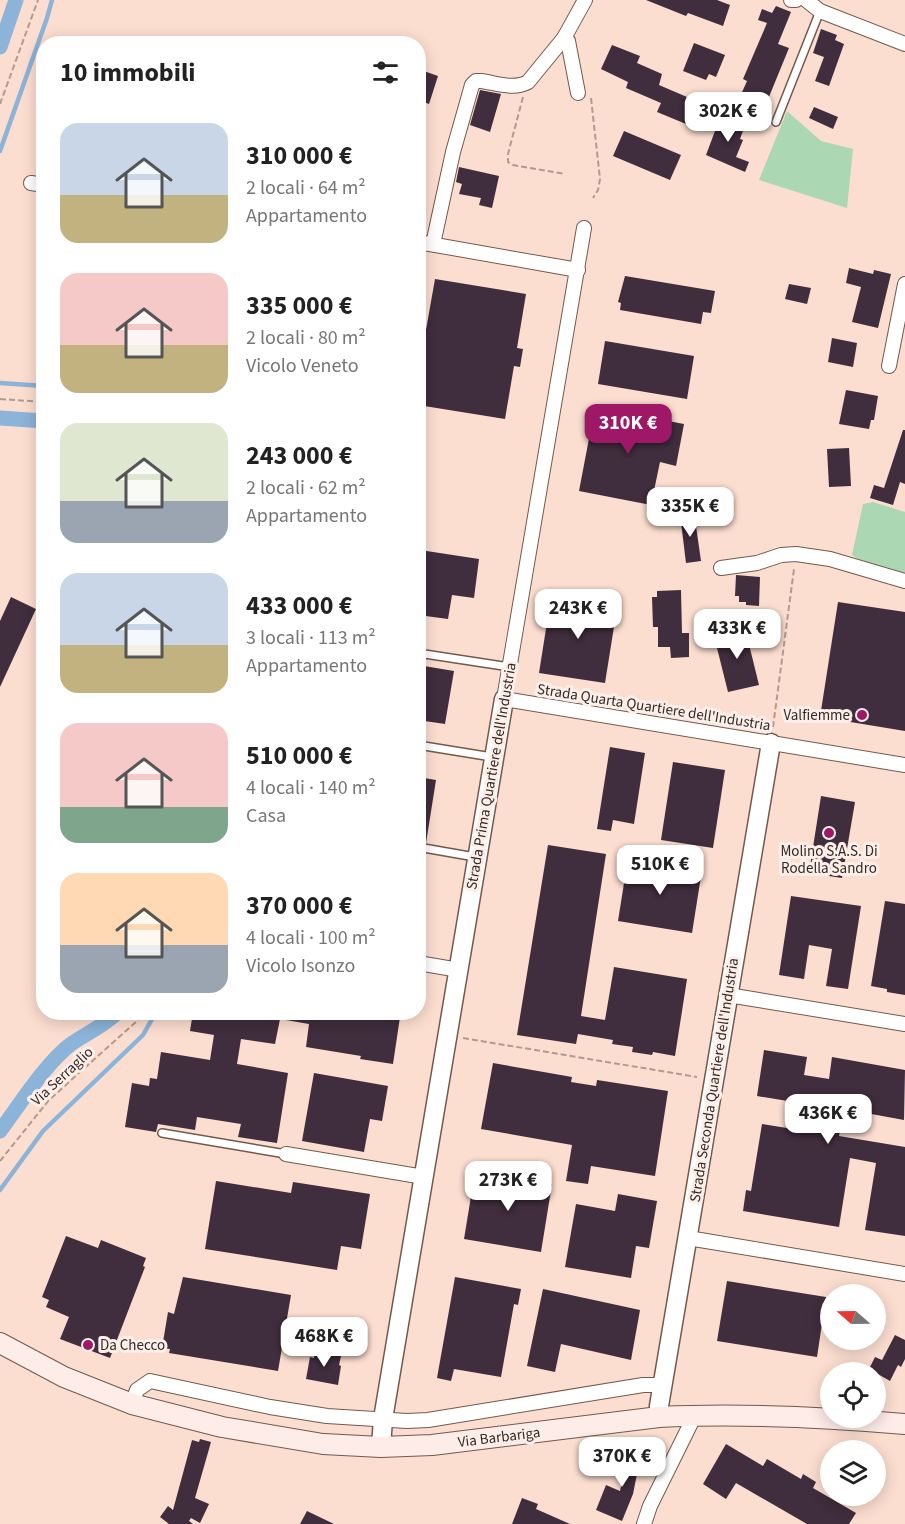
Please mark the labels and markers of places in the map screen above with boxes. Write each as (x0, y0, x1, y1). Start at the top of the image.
pin: 302K € (679, 92, 777, 143)
pin: 310K € (579, 404, 677, 455)
pin: 335K € (641, 487, 739, 538)
pin: 243K € (529, 589, 627, 640)
pin: 433K € (688, 609, 786, 660)
place label: Valfiemme (783, 705, 850, 726)
marker: Valfiemme (855, 708, 869, 722)
marker: Molino S.A.S. Di Rodella Sandro (822, 826, 836, 840)
place label: Molino S.A.S. Di Rodella Sandro (780, 841, 878, 879)
pin: 510K € (611, 845, 709, 896)
pin: 436K € (779, 1094, 877, 1145)
pin: 273K € (459, 1161, 557, 1212)
pin: 468K € (275, 1317, 373, 1368)
place label: Da Checco (100, 1335, 165, 1356)
marker: Da Checco (81, 1338, 95, 1352)
pin: 370K € (573, 1437, 671, 1488)

